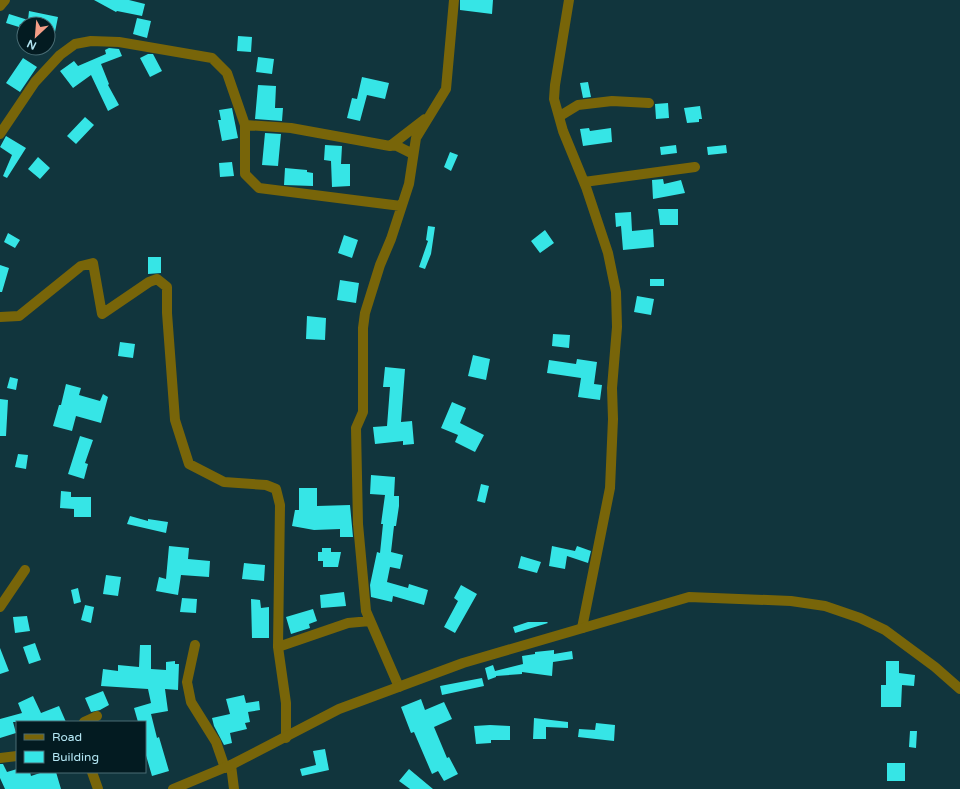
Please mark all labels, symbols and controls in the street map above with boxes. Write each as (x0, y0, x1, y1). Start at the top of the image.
north arrow (16, 16, 56, 56)
text: N (25, 37, 39, 52)
legend (16, 721, 146, 773)
text: Road (52, 730, 82, 744)
text: Building (52, 750, 99, 764)

